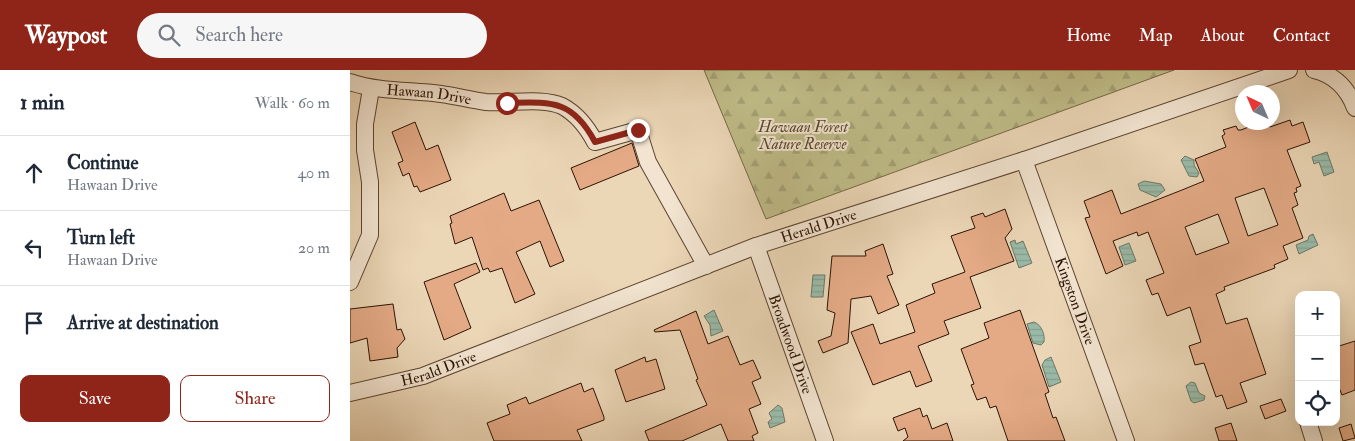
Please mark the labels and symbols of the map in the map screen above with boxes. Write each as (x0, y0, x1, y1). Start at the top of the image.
street label: Hawaan Drive (386, 80, 473, 109)
north arrow (1235, 85, 1280, 130)
route start (496, 92, 519, 115)
park label: Hawaan Forest Nature Reserve (757, 118, 848, 154)
route end (627, 119, 650, 142)
street label: Herald Drive (778, 205, 859, 247)
street label: Kingston Drive (1051, 254, 1100, 348)
street label: Broadwood Drive (764, 292, 817, 397)
street label: Herald Drive (399, 347, 479, 390)

